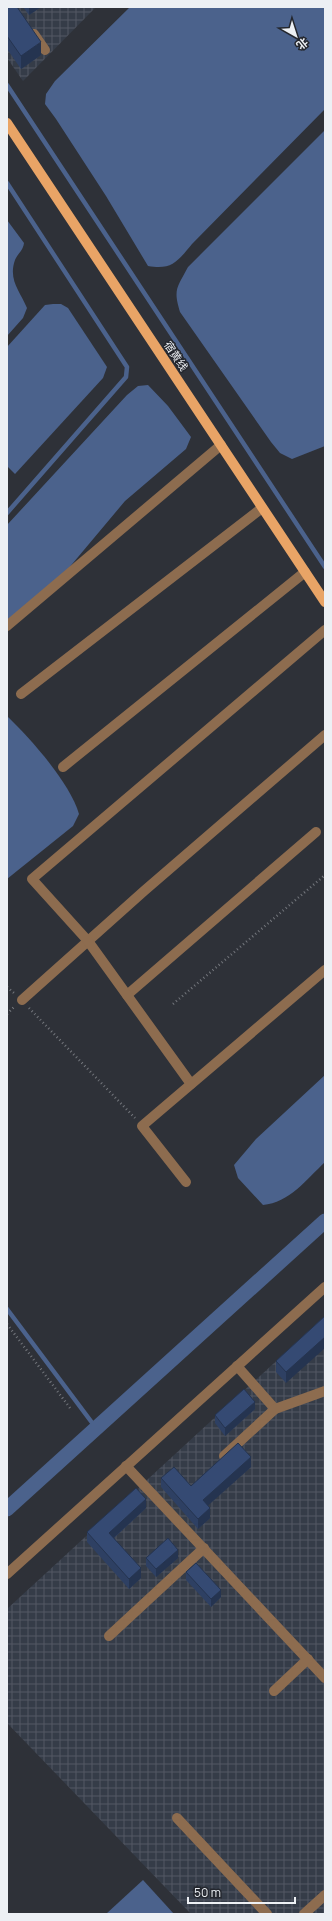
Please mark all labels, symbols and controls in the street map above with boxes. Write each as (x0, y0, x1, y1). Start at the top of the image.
north arrow (276, 16, 316, 56)
text: 北 (294, 35, 312, 53)
street label: 宿黄线 (161, 338, 192, 374)
scale bar (188, 1879, 295, 1905)
text: 50 m (194, 1884, 221, 1901)

